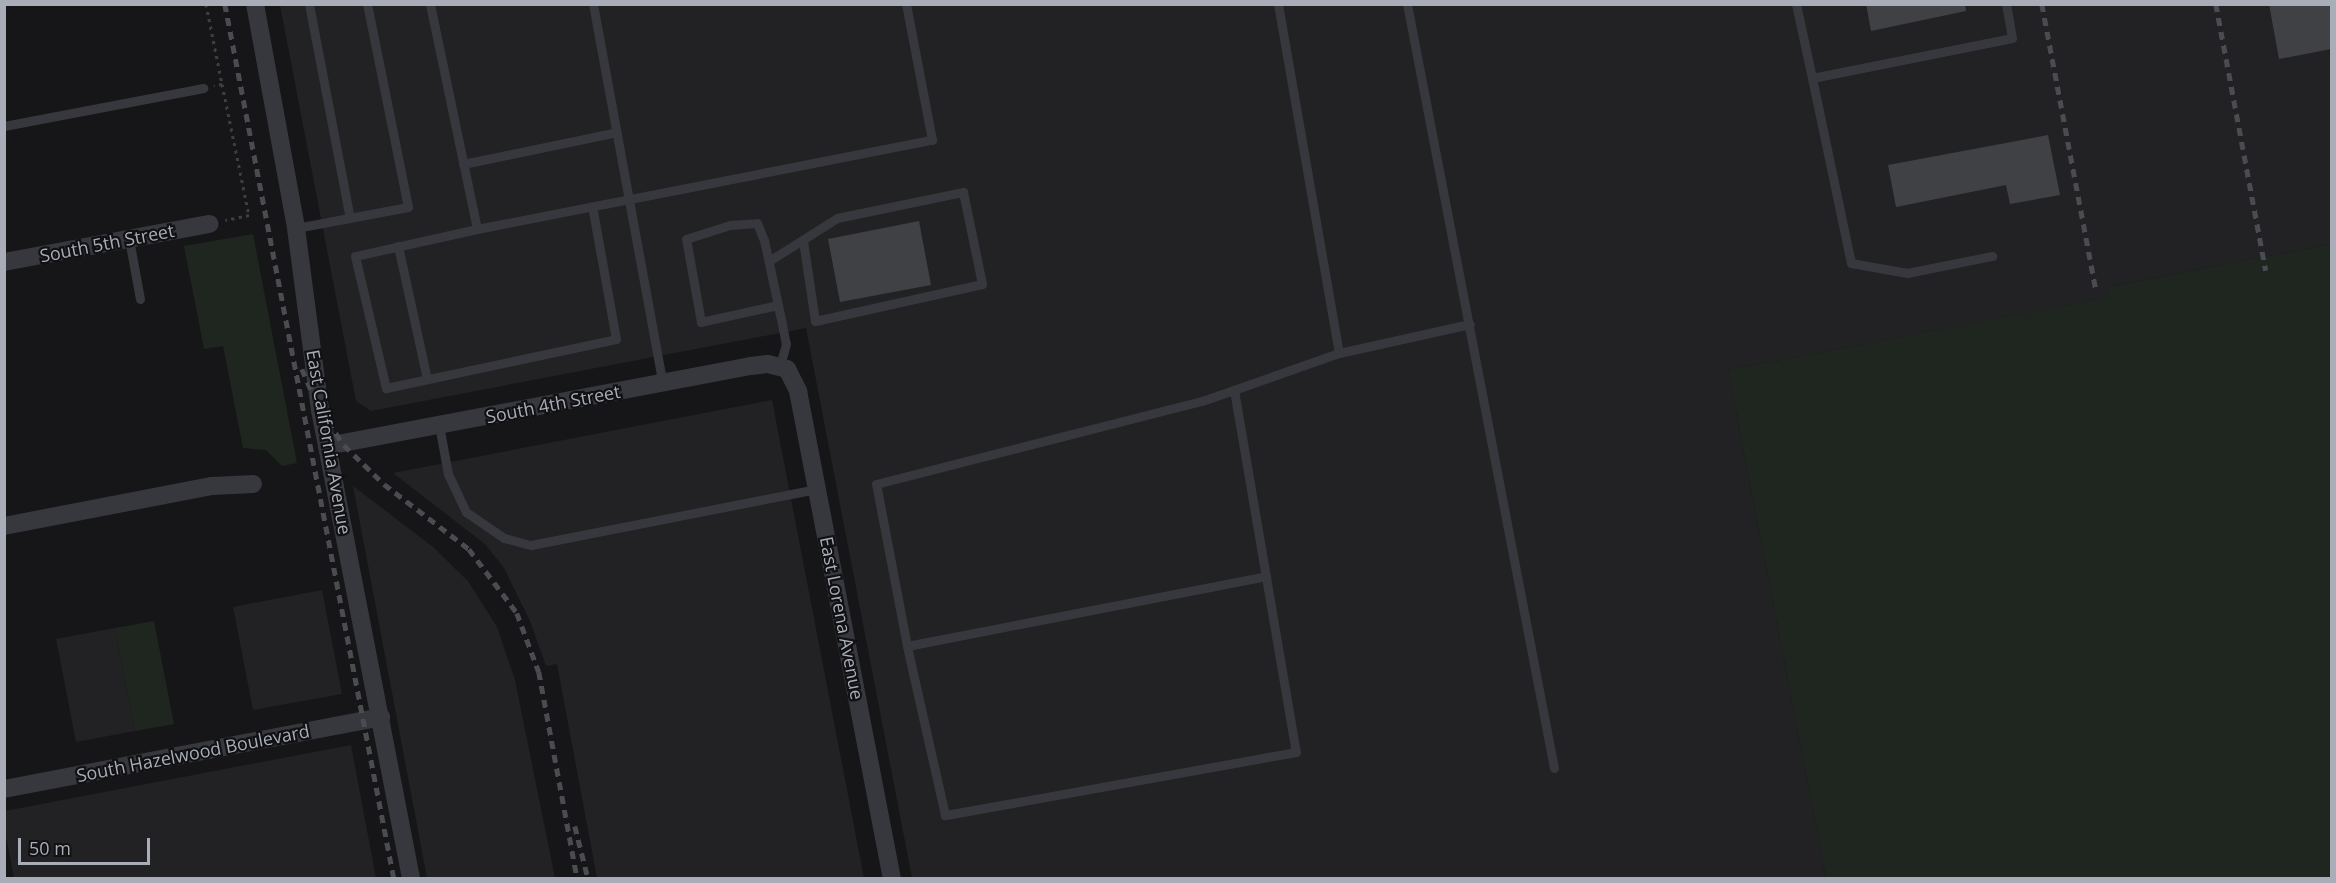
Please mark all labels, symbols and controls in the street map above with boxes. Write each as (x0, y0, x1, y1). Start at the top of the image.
street label: South 5th Street (38, 219, 176, 267)
street label: East California Avenue (302, 348, 356, 536)
street label: South 4th Street (484, 380, 622, 428)
street label: East Lorena Avenue (816, 535, 868, 701)
street label: South Hazelwood Boulevard (75, 720, 311, 786)
scale bar (21, 826, 153, 864)
text: 50 m (29, 836, 71, 860)

